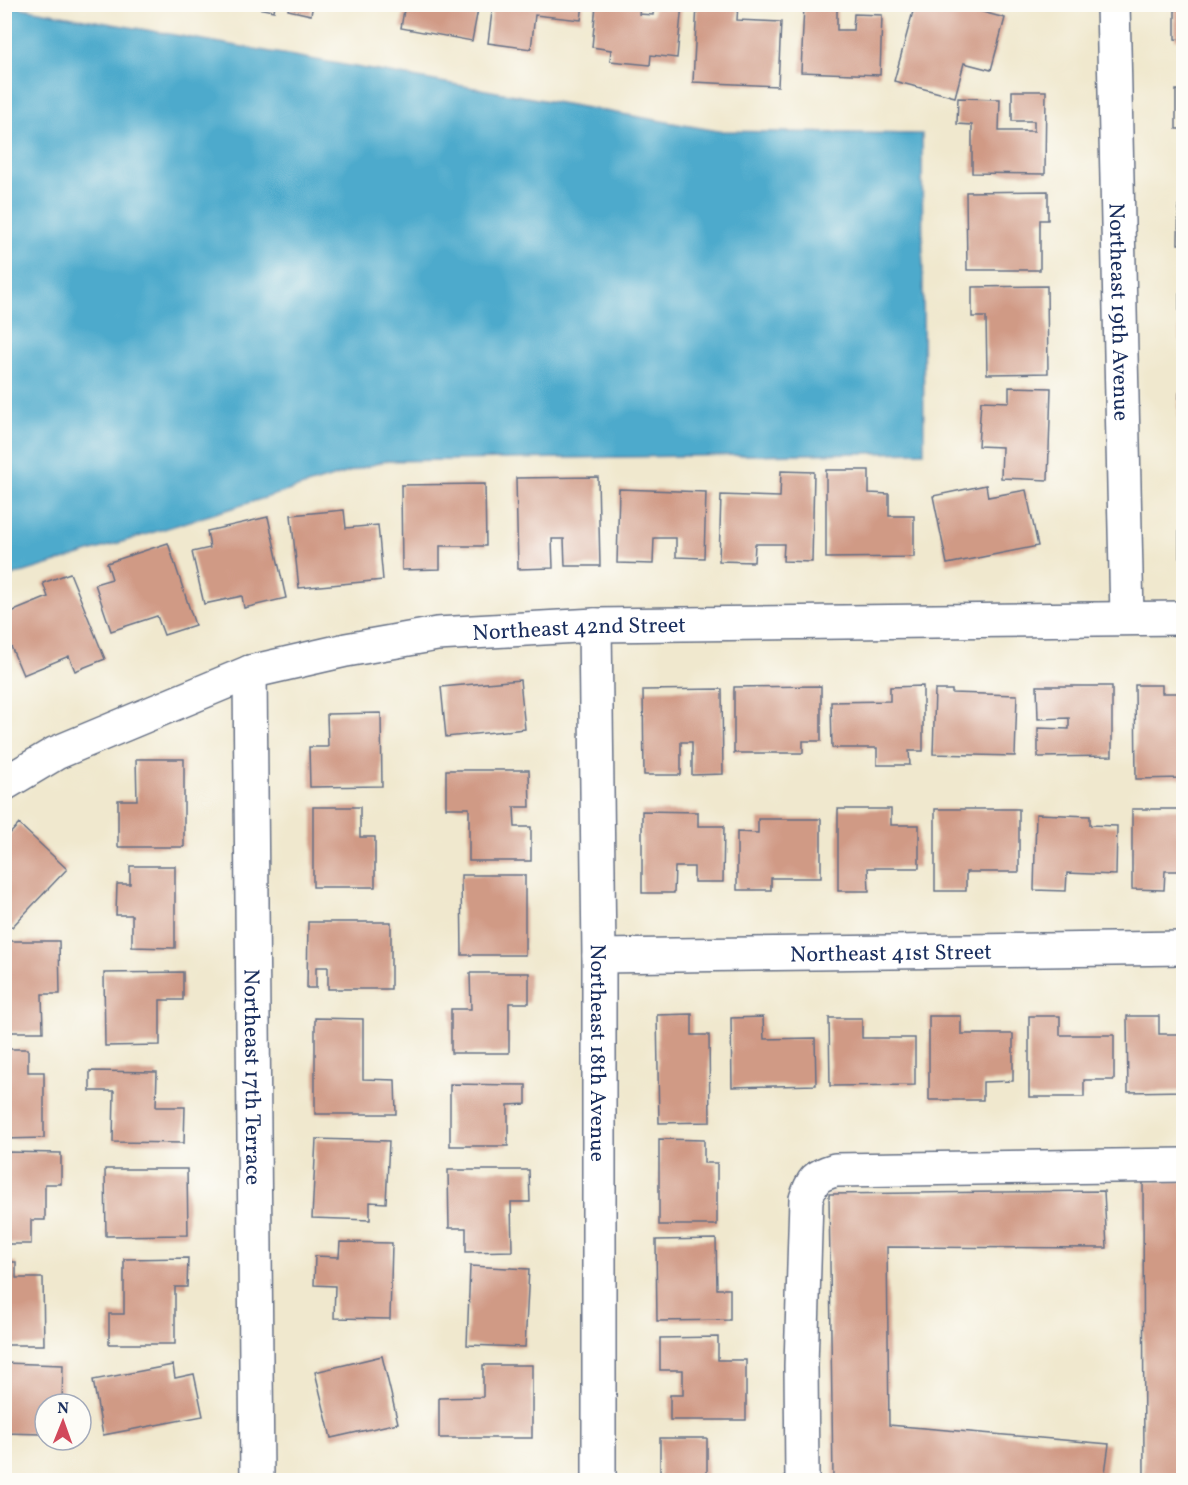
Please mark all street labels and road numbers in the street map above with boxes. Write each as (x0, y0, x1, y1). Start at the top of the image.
street label: Northeast 19th Avenue (1100, 202, 1136, 421)
street label: Northeast 42nd Street (472, 611, 686, 650)
street label: Northeast 41st Street (790, 938, 993, 971)
street label: Northeast 18th Avenue (581, 944, 612, 1162)
street label: Northeast 17th Terrace (235, 969, 267, 1185)

